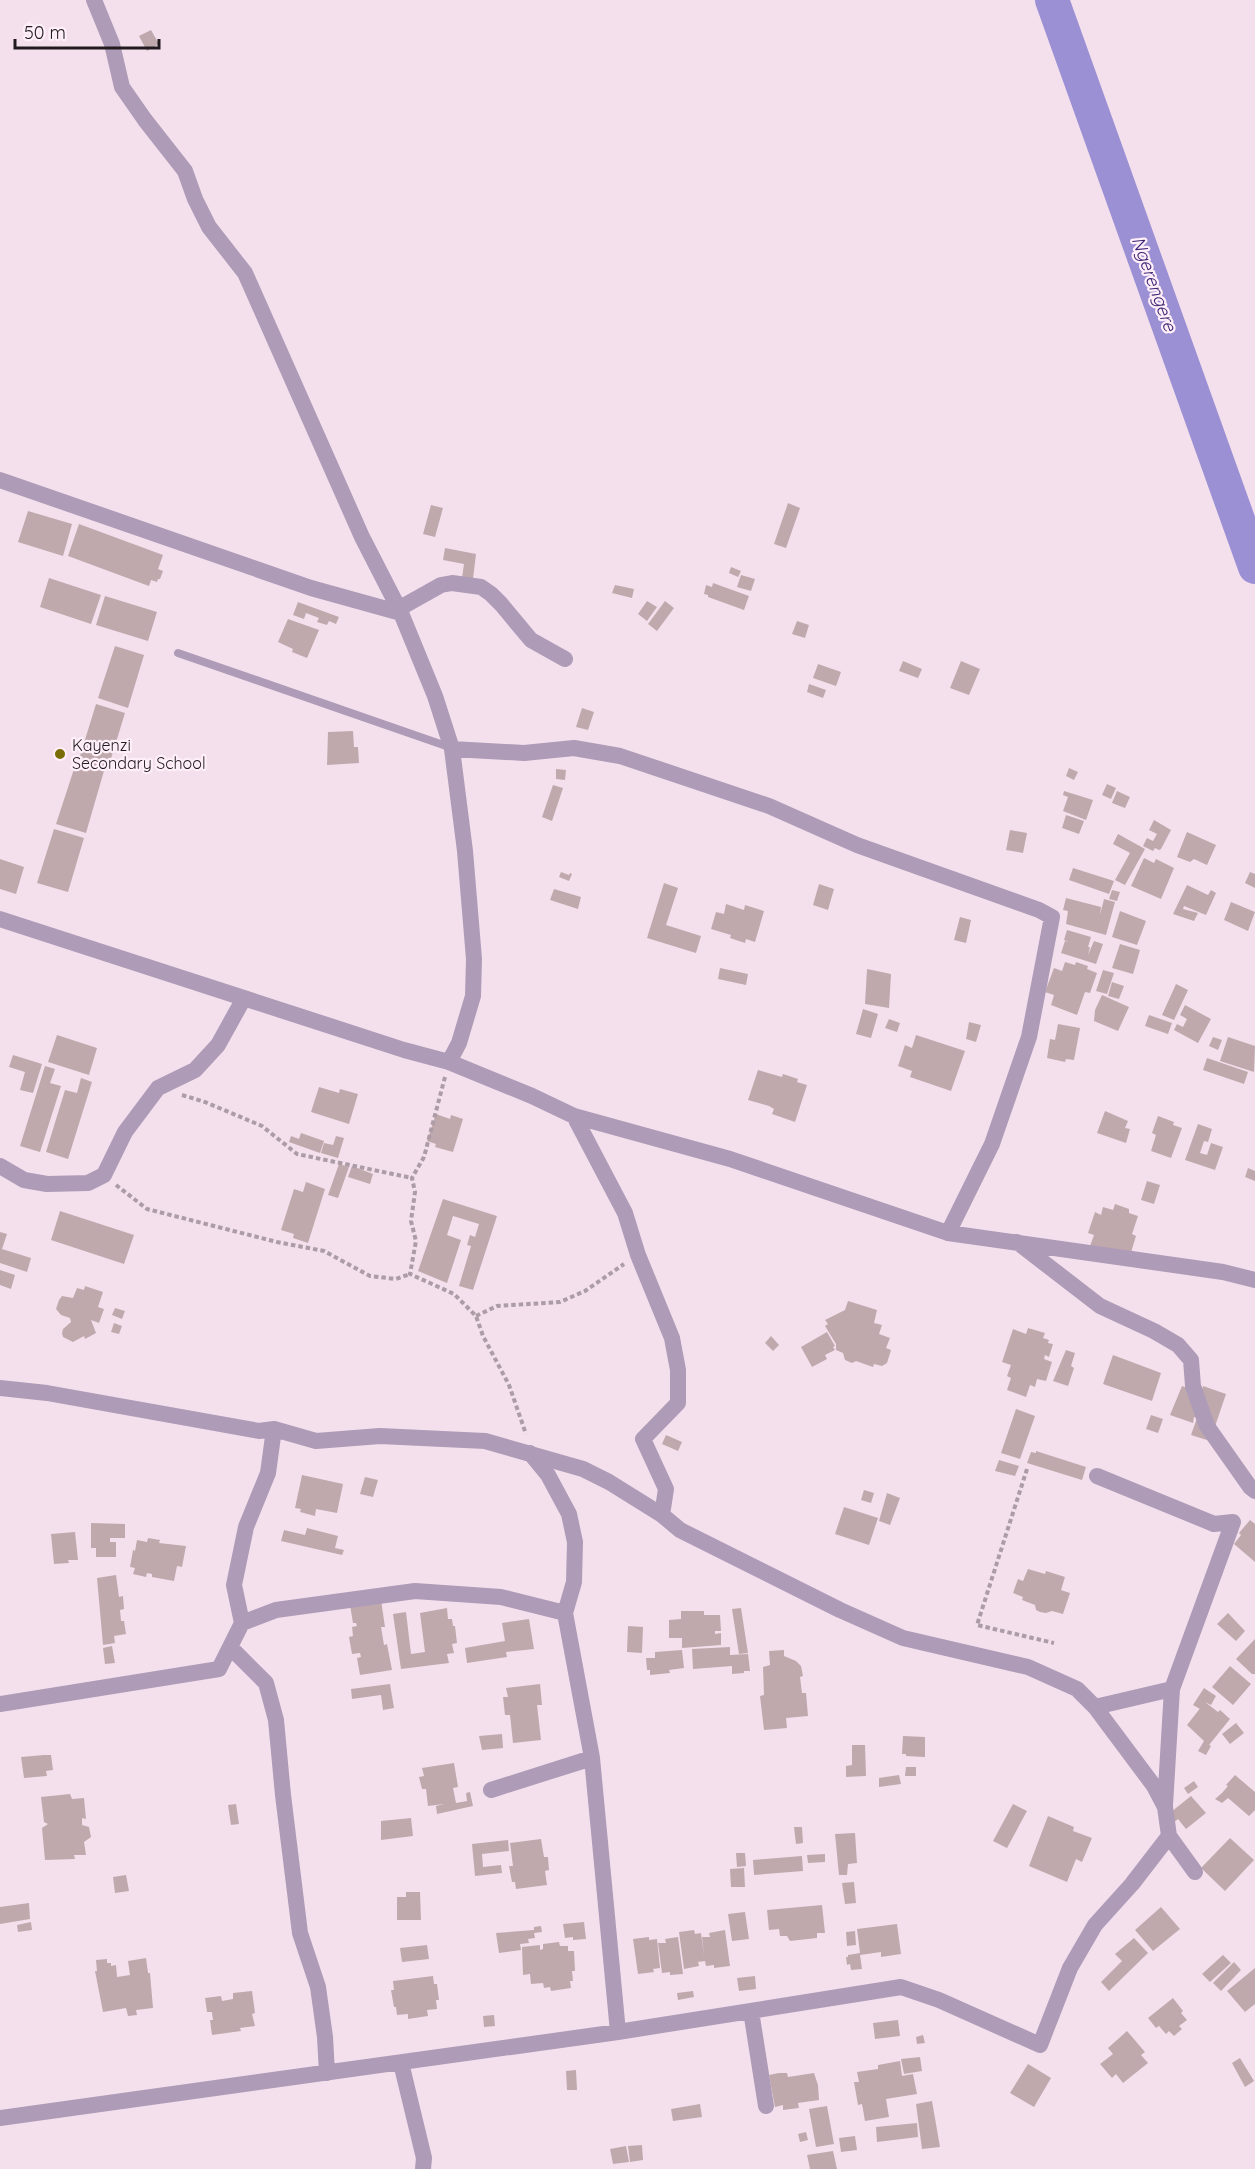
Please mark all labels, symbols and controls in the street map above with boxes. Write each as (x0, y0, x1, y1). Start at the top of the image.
scale bar (15, 12, 159, 50)
text: 50 m (24, 21, 66, 44)
water label: Ngerengere (1127, 233, 1182, 335)
place label: Kayenzi Secondary School (72, 735, 206, 773)
marker: Kayenzi Secondary School (53, 747, 67, 761)

